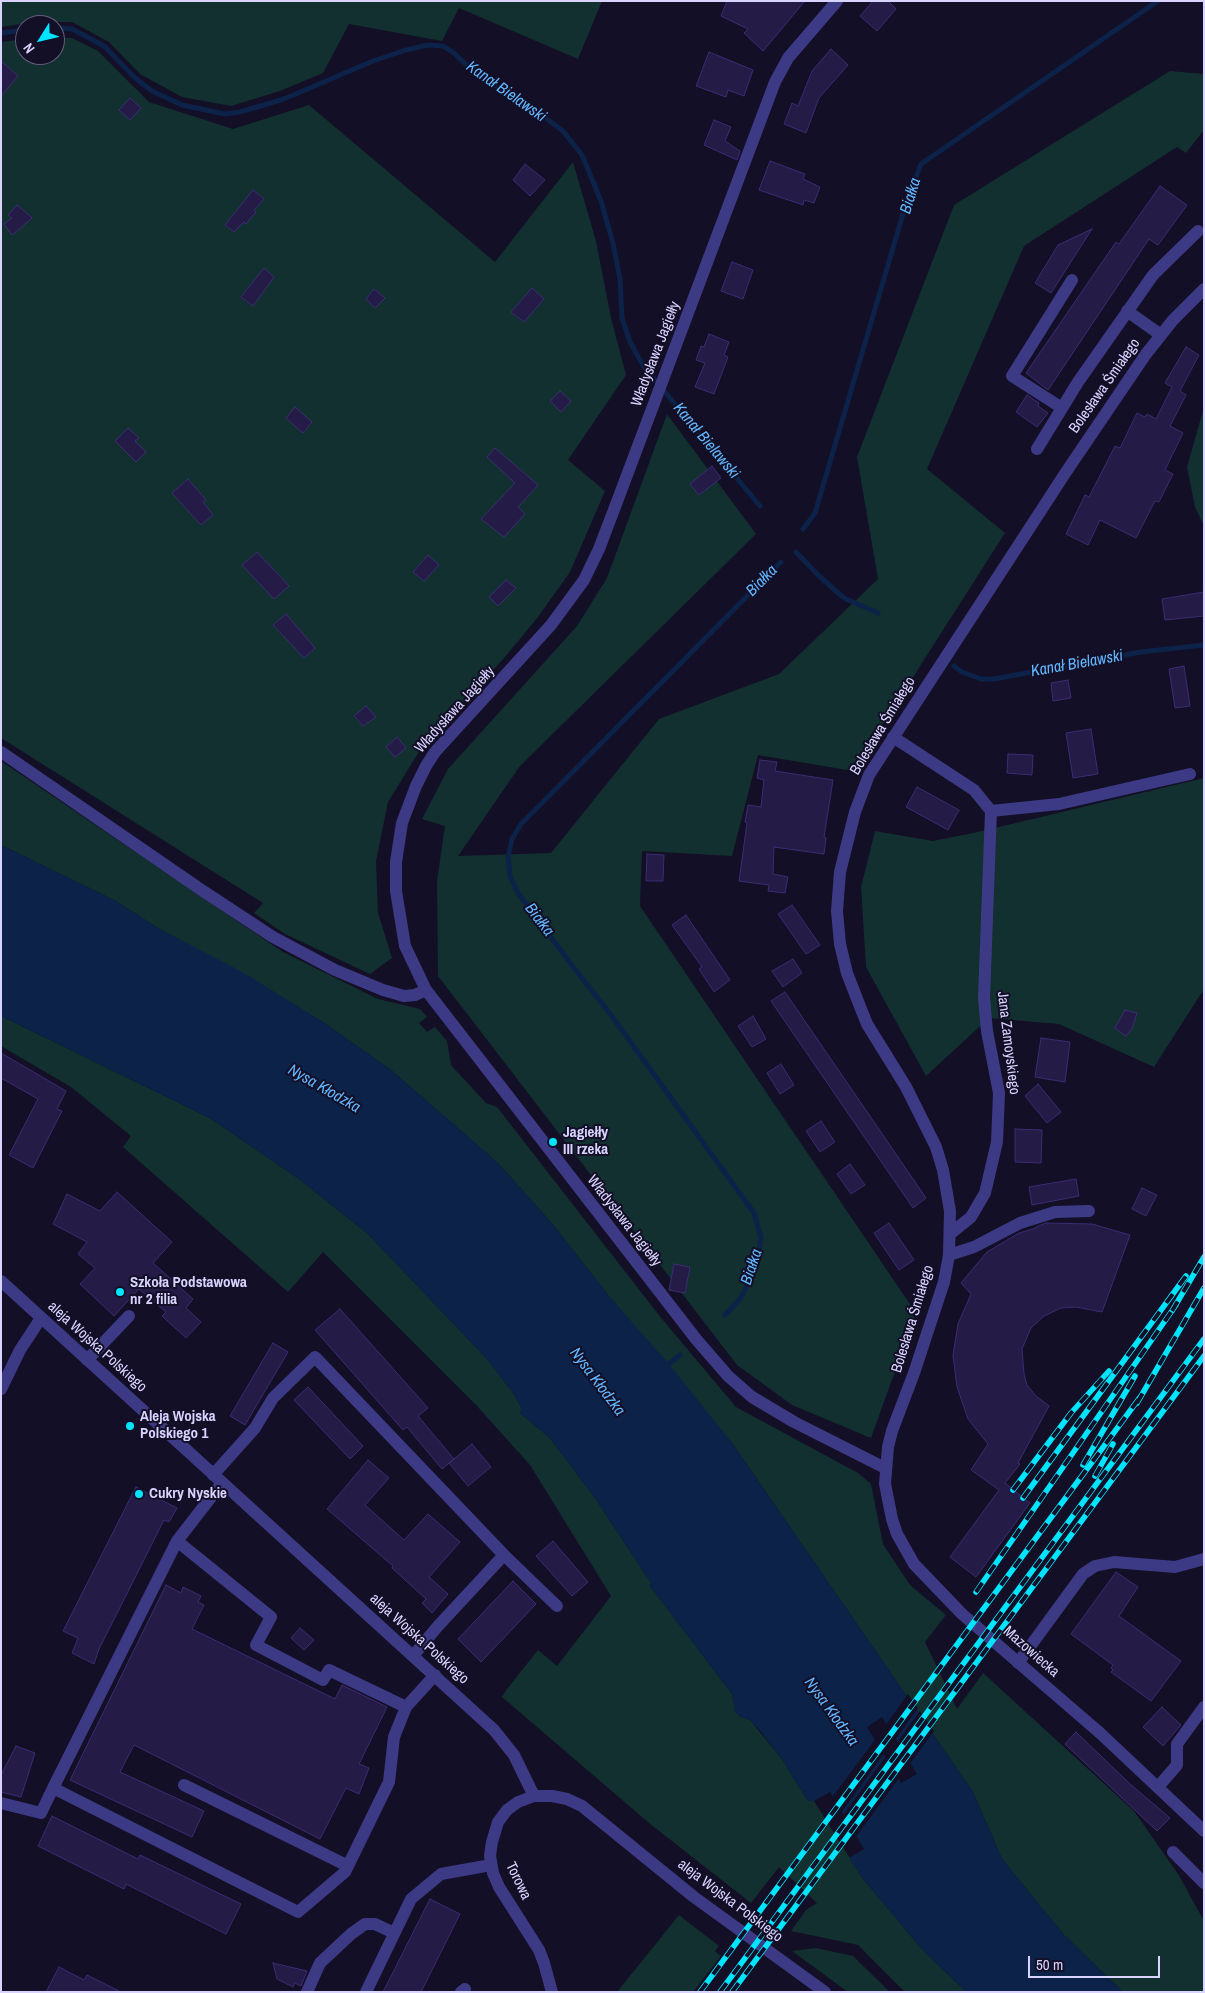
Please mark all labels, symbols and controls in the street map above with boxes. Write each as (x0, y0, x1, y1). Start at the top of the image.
north arrow (15, 15, 65, 65)
text: N (19, 40, 38, 57)
water label: Kanał Bielawski (462, 57, 550, 127)
water label: Białka (896, 176, 926, 216)
street label: Władysława Jagiełły (628, 299, 684, 409)
street label: Bolesława Śmiałego (1066, 335, 1144, 437)
water label: Kanał Bielawski (669, 399, 743, 483)
water label: Białka (742, 561, 782, 601)
water label: Kanał Bielawski (1029, 646, 1125, 682)
street label: Władysława Jagiełły (411, 663, 499, 757)
street label: Bolesława Śmiałego (847, 674, 919, 778)
water label: Białka (520, 900, 558, 940)
street label: Jana Zamoyskiego (993, 990, 1023, 1096)
water label: Nysa Kłodzka (284, 1061, 364, 1117)
place label: Jagiełły III rzeka (563, 1124, 608, 1159)
marker: Jagiełły III rzeka (547, 1136, 559, 1148)
street label: Władysława Jagiełły (583, 1172, 665, 1270)
water label: Białka (737, 1247, 767, 1287)
street label: Bolesława Śmiałego (888, 1263, 938, 1375)
place label: Szkoła Podstawowa nr 2 filia (130, 1274, 247, 1309)
marker: Szkoła Podstawowa nr 2 filia (114, 1286, 126, 1298)
street label: aleja Wojska Polskiego (44, 1298, 150, 1396)
water label: Nysa Kłodzka (565, 1344, 629, 1420)
place label: Aleja Wojska Polskiego 1 (140, 1408, 216, 1443)
marker: Aleja Wojska Polskiego 1 (124, 1420, 136, 1432)
place label: Cukry Nyskie (149, 1485, 227, 1503)
marker: Cukry Nyskie (133, 1488, 145, 1500)
street label: aleja Wojska Polskiego (366, 1590, 472, 1688)
street label: Mazowiecka (999, 1623, 1063, 1681)
water label: Nysa Kłodzka (800, 1674, 862, 1750)
street label: aleja Wojska Polskiego (674, 1856, 786, 1946)
street label: Torowa (501, 1859, 535, 1903)
scale bar (1030, 1946, 1162, 1978)
text: 50 m (1036, 1954, 1063, 1975)

